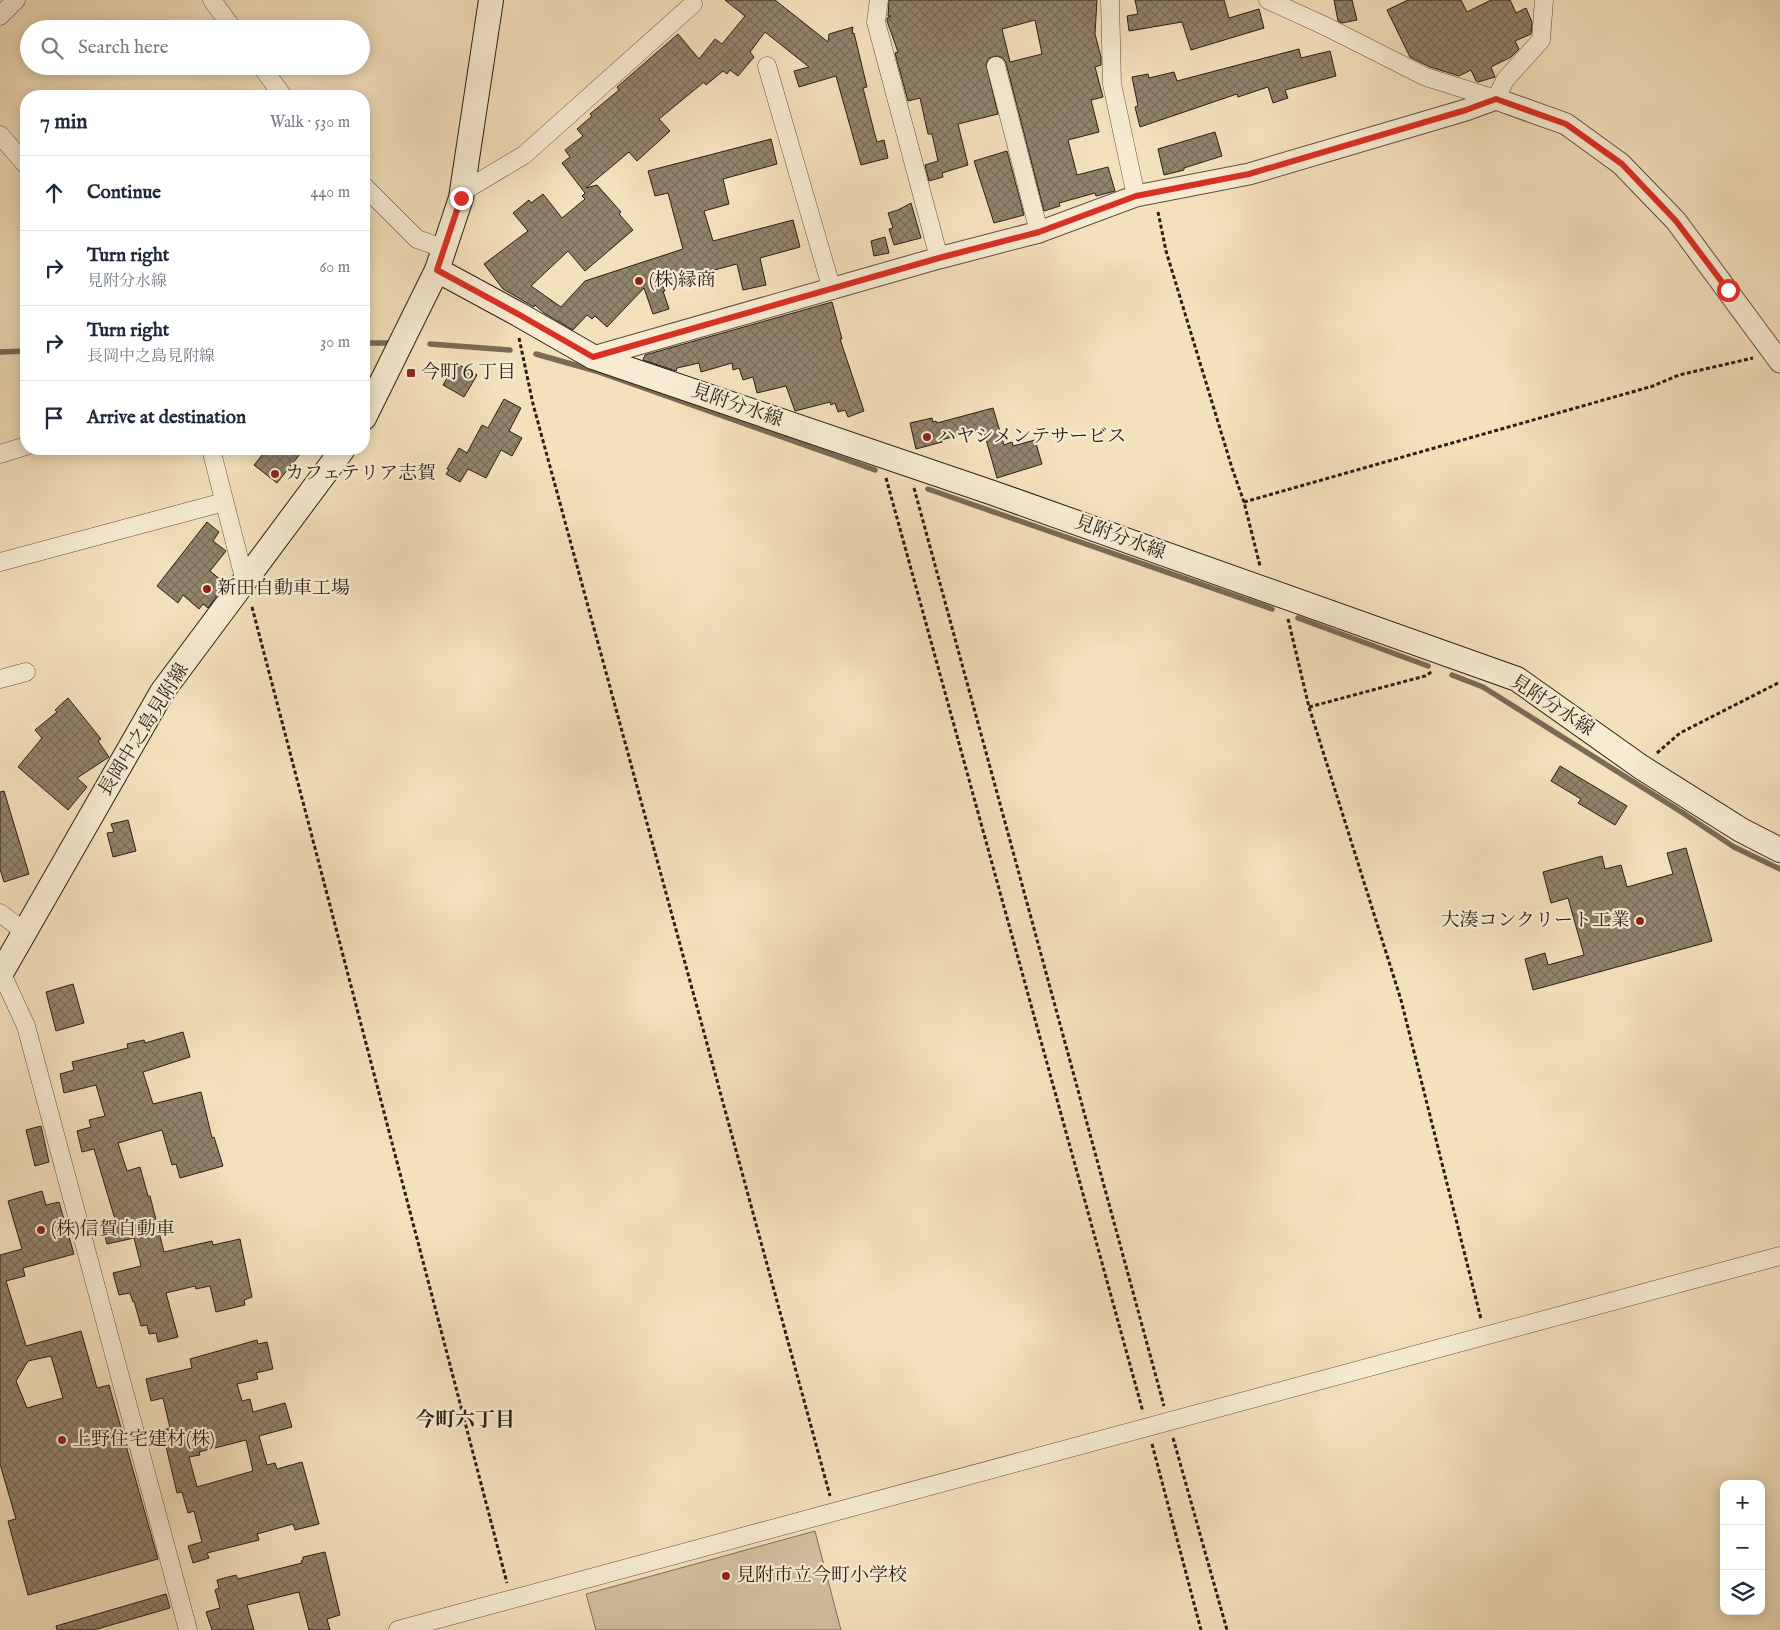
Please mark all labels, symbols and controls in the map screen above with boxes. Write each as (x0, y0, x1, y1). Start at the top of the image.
search box (20, 20, 370, 75)
icon: search (38, 34, 66, 62)
text: Search here (78, 36, 169, 60)
text: 7 min (40, 109, 87, 136)
text: Walk · 530 m (270, 113, 350, 133)
icon: ahead (40, 179, 68, 207)
text: Continue (87, 181, 161, 205)
text: 440 m (311, 183, 350, 203)
route end (450, 187, 473, 210)
text: Turn right (87, 244, 169, 268)
icon: right (40, 254, 68, 282)
text: 60 m (320, 258, 350, 278)
place label: (株)縁商 (649, 269, 716, 293)
text: 見附分水線 (87, 272, 167, 292)
marker: (株)縁商 (633, 275, 645, 287)
route start (1717, 279, 1740, 302)
text: Turn right (87, 319, 169, 343)
icon: right (40, 329, 68, 357)
text: 30 m (320, 333, 350, 353)
text: 長岡中之島見附線 (87, 347, 215, 367)
place label: 今町６丁目 (421, 361, 516, 385)
marker: 今町６丁目 (405, 367, 417, 379)
street label: 見附分水線 (688, 379, 786, 433)
icon: arrive (40, 404, 68, 432)
text: Arrive at destination (87, 406, 246, 430)
place label: ハヤシメンテサービス (937, 425, 1126, 449)
marker: ハヤシメンテサービス (921, 431, 933, 443)
place label: カフェテリア志賀 (285, 462, 436, 486)
marker: カフェテリア志賀 (269, 468, 281, 480)
street label: 見附分水線 (1071, 510, 1169, 566)
place label: 新田自動車工場 (217, 577, 350, 601)
marker: 新田自動車工場 (201, 583, 213, 595)
street label: 長岡中之島見附線 (94, 659, 194, 801)
street label: 見附分水線 (1506, 670, 1598, 742)
place label: 大湊コンクリート工業 (1440, 909, 1630, 933)
marker: 大湊コンクリート工業 (1634, 915, 1646, 927)
place label: (株)信賀自動車 (51, 1218, 175, 1242)
marker: (株)信賀自動車 (35, 1224, 47, 1236)
district label: 今町六丁目 (415, 1408, 515, 1433)
place label: 上野住宅建材(株) (72, 1428, 215, 1452)
marker: 上野住宅建材(株) (56, 1434, 68, 1446)
map controls (1720, 1480, 1765, 1615)
button: + (1720, 1480, 1765, 1525)
button: − (1720, 1525, 1765, 1570)
place label: 見附市立今町小学校 (736, 1564, 907, 1588)
marker: 見附市立今町小学校 (720, 1570, 732, 1582)
button: layers (1720, 1570, 1765, 1615)

